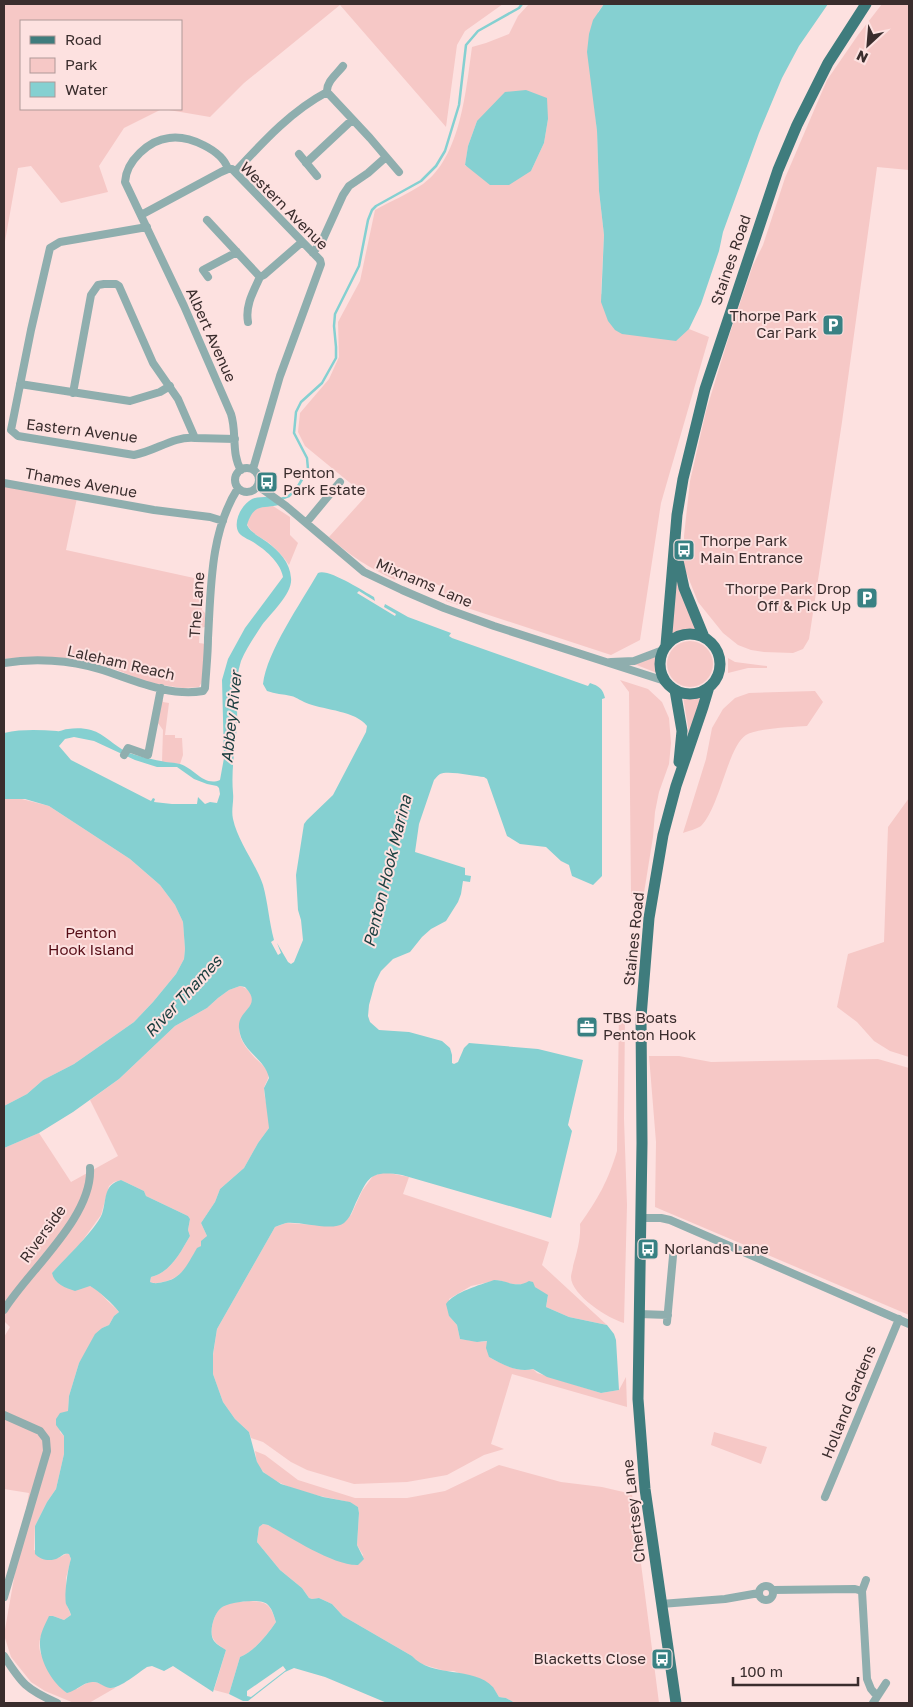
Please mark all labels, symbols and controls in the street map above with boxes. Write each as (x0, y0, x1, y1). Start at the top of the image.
legend (20, 20, 182, 110)
north arrow (843, 20, 893, 70)
text: Road (65, 30, 102, 48)
text: N (854, 47, 871, 67)
text: Park (65, 55, 98, 73)
text: Water (65, 80, 108, 98)
street label: Western Avenue (237, 158, 333, 253)
street label: Staines Road (706, 212, 754, 307)
street label: Albert Avenue (183, 285, 241, 385)
place label: Thorpe Park Car Park (729, 306, 818, 341)
parking icon: Thorpe Park Car Park (821, 313, 845, 337)
street label: Eastern Avenue (25, 414, 139, 446)
street label: Thames Avenue (24, 463, 139, 501)
place label: Penton Park Estate (283, 463, 366, 498)
bus stop icon: Penton Park Estate (255, 470, 279, 494)
place label: Thorpe Park Main Entrance (700, 531, 803, 566)
bus stop icon: Thorpe Park Main Entrance (672, 538, 696, 562)
street label: Mixnams Lane (373, 554, 476, 611)
street label: The Lane (185, 571, 207, 639)
place label: Thorpe Park Drop Off & Pick Up (725, 579, 851, 614)
parking icon: Thorpe Park Drop Off & Pick Up (855, 586, 879, 610)
street label: Laleham Reach (66, 641, 177, 683)
water label: Abbey River (216, 668, 246, 764)
water label: Penton Hook Marina (358, 792, 416, 949)
street label: Staines Road (619, 891, 647, 987)
park label: Penton Hook Island (48, 923, 134, 958)
water label: River Thames (140, 950, 227, 1041)
place label: TBS Boats Penton Hook (603, 1008, 697, 1043)
office icon: TBS Boats Penton Hook (575, 1015, 599, 1039)
street label: Riverside (15, 1201, 69, 1266)
bus stop icon: Norlands Lane (636, 1237, 660, 1261)
place label: Norlands Lane (664, 1239, 769, 1257)
street label: Holland Gardens (817, 1342, 879, 1461)
street label: Chertsey Lane (618, 1458, 648, 1564)
bus stop icon: Blacketts Close (650, 1647, 674, 1671)
place label: Blacketts Close (534, 1649, 646, 1667)
scale bar (733, 1654, 858, 1686)
text: 100 m (740, 1662, 783, 1680)

